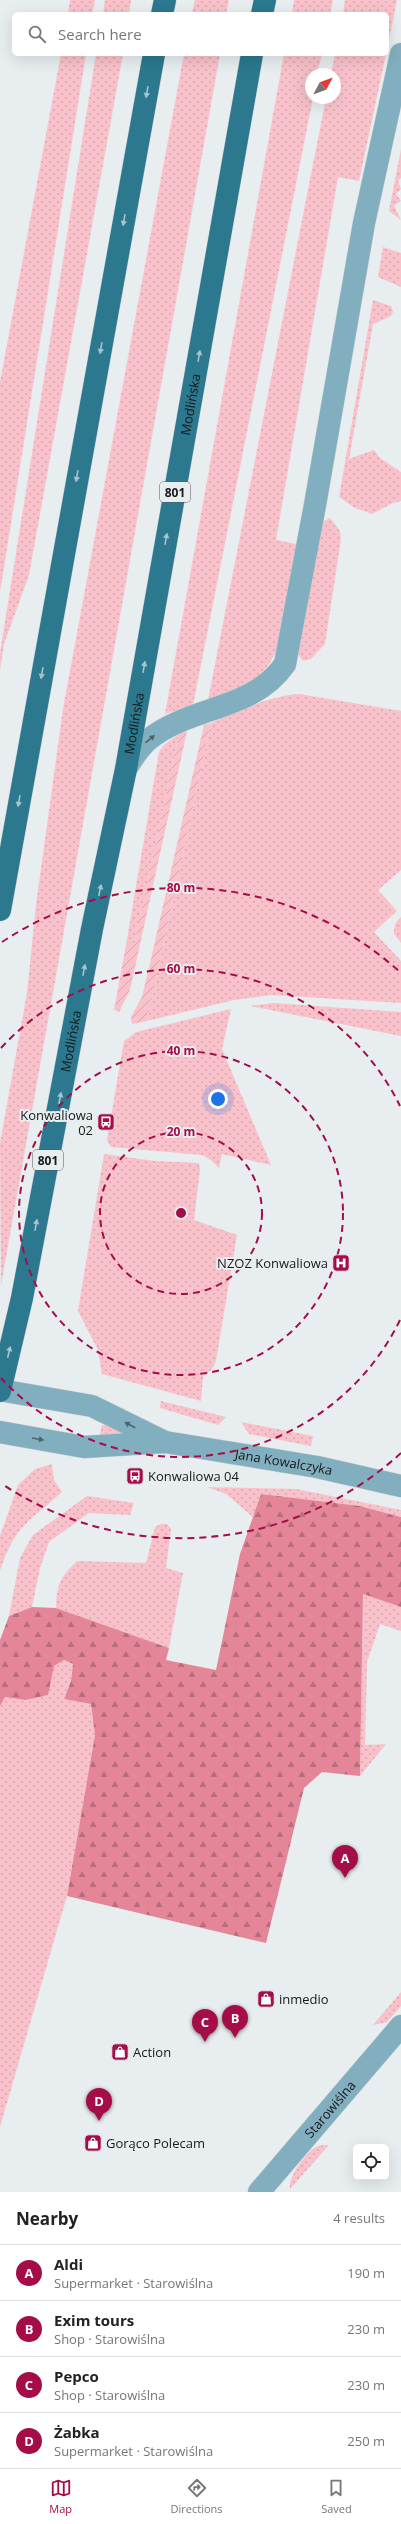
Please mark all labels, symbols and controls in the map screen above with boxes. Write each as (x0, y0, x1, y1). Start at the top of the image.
search box (12, 12, 389, 56)
icon: search (26, 23, 48, 45)
text: Search here (58, 24, 142, 44)
north arrow (305, 68, 341, 104)
one-way arrow (143, 86, 149, 98)
one-way arrow (120, 214, 126, 226)
one-way arrow (97, 342, 103, 354)
one-way arrow (196, 349, 202, 362)
street label: Modlińska (176, 372, 205, 437)
one-way arrow (74, 470, 80, 482)
road number: 801 (160, 482, 190, 502)
one-way arrow (164, 533, 170, 545)
one-way arrow (141, 661, 147, 673)
one-way arrow (39, 666, 45, 679)
street label: Modlińska (120, 691, 148, 756)
one-way arrow (145, 735, 155, 744)
one-way arrow (16, 794, 22, 807)
text: 80 m (167, 879, 195, 896)
one-way arrow (97, 884, 103, 897)
text: 60 m (167, 960, 195, 977)
one-way arrow (81, 964, 87, 976)
street label: Modlińska (56, 1009, 85, 1073)
text: 40 m (167, 1042, 195, 1059)
your location (208, 1089, 228, 1109)
one-way arrow (57, 1091, 63, 1104)
place label: Konwaliowa 02 (20, 1106, 93, 1139)
bus stop icon: Konwaliowa 02 (96, 1112, 116, 1132)
text: 20 m (167, 1123, 195, 1140)
road number: 801 (33, 1150, 63, 1170)
centre of rings (174, 1206, 188, 1220)
one-way arrow (33, 1219, 39, 1231)
hospital icon: NZOZ Konwaliowa (331, 1253, 351, 1273)
place label: NZOZ Konwaliowa (217, 1254, 328, 1272)
one-way arrow (6, 1346, 12, 1359)
one-way arrow (124, 1421, 136, 1428)
one-way arrow (32, 1436, 45, 1442)
street label: Jana Kowalczyka (232, 1444, 334, 1479)
bus stop icon: Konwaliowa 04 (125, 1466, 145, 1486)
place label: Konwaliowa 04 (148, 1467, 240, 1485)
pin: A (332, 1845, 358, 1878)
shop icon: inmedio (256, 1989, 276, 2009)
place label: inmedio (279, 1990, 329, 2008)
pin: B (222, 2005, 248, 2038)
pin: C (192, 2009, 218, 2042)
shop icon: Action (110, 2042, 130, 2062)
place label: Action (133, 2043, 171, 2061)
street label: Starowiślna (300, 2077, 360, 2142)
pin: D (86, 2088, 112, 2121)
shop icon: Gorąco Polecam (83, 2133, 103, 2153)
place label: Gorąco Polecam (106, 2134, 205, 2152)
map controls (353, 2144, 389, 2180)
button: locate (353, 2144, 389, 2180)
text: Nearby (16, 2207, 78, 2230)
text: 4 results (333, 2209, 385, 2227)
text: Aldi (54, 2254, 83, 2274)
text: A (25, 2264, 33, 2282)
text: 190 m (347, 2264, 385, 2282)
text: Supermarket · Starowiślna (54, 2274, 213, 2292)
text: Exim tours (54, 2310, 134, 2330)
text: B (25, 2320, 33, 2338)
text: 230 m (347, 2320, 385, 2338)
text: Shop · Starowiślna (54, 2330, 165, 2348)
text: Pepco (54, 2366, 99, 2386)
text: C (25, 2376, 33, 2394)
text: 230 m (347, 2376, 385, 2394)
text: Shop · Starowiślna (54, 2386, 165, 2404)
text: Żabka (54, 2422, 100, 2442)
text: D (24, 2432, 34, 2450)
text: 250 m (347, 2432, 385, 2450)
text: Supermarket · Starowiślna (54, 2442, 213, 2460)
tab: Map (49, 2477, 72, 2516)
tab: Directions (171, 2477, 223, 2516)
tab: Saved (321, 2477, 352, 2516)

